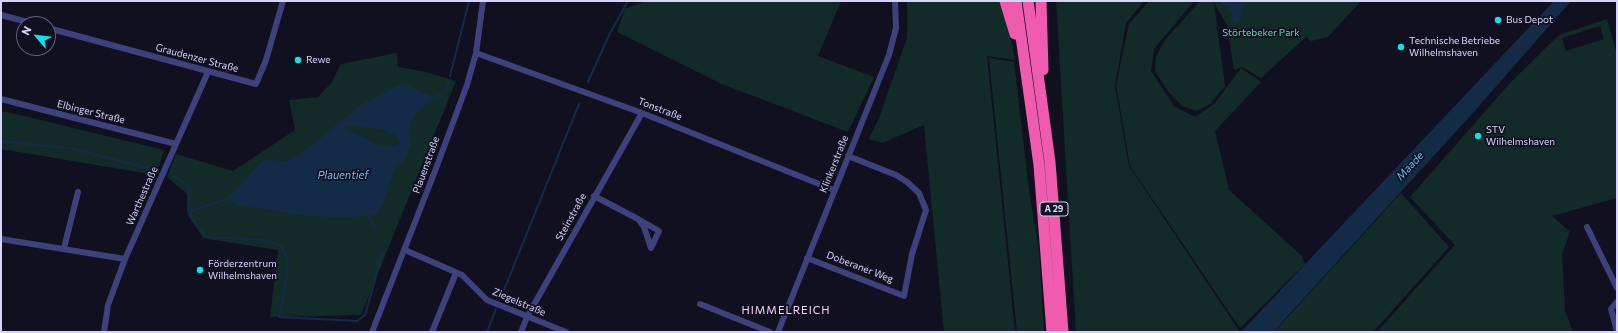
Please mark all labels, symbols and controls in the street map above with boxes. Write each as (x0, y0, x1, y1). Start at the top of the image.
place label: Bus Depot (1506, 14, 1553, 26)
marker: Bus Depot (1493, 15, 1503, 25)
north arrow (16, 16, 56, 56)
text: N (18, 24, 34, 37)
park label: Störtebeker Park (1222, 27, 1300, 39)
place label: Technische Betriebe Wilhelmshaven (1409, 35, 1500, 58)
street label: Graudenzer Straße (154, 41, 240, 75)
marker: Technische Betriebe Wilhelmshaven (1396, 42, 1406, 52)
place label: Rewe (306, 54, 331, 66)
marker: Rewe (293, 55, 303, 65)
street label: Tonstraße (636, 95, 684, 123)
street label: Elbinger Straße (56, 98, 126, 126)
place label: STV Wilhelmshaven (1486, 124, 1555, 148)
marker: STV Wilhelmshaven (1473, 131, 1483, 141)
street label: Klinkerstraße (817, 134, 851, 194)
street label: Plauenstraße (410, 135, 442, 195)
water label: Maade (1394, 149, 1426, 183)
street label: Warthestraße (124, 165, 160, 227)
water label: Plauentief (317, 168, 369, 182)
street label: Steinstraße (553, 191, 589, 243)
road number: A 29 (1040, 202, 1068, 216)
street label: Doberaner Weg (825, 249, 895, 285)
place label: Förderzentrum Wilhelmshaven (208, 258, 277, 282)
marker: Förderzentrum Wilhelmshaven (195, 265, 205, 275)
street label: Ziegelstraße (491, 285, 547, 319)
district label: HIMMELREICH (742, 303, 830, 317)

